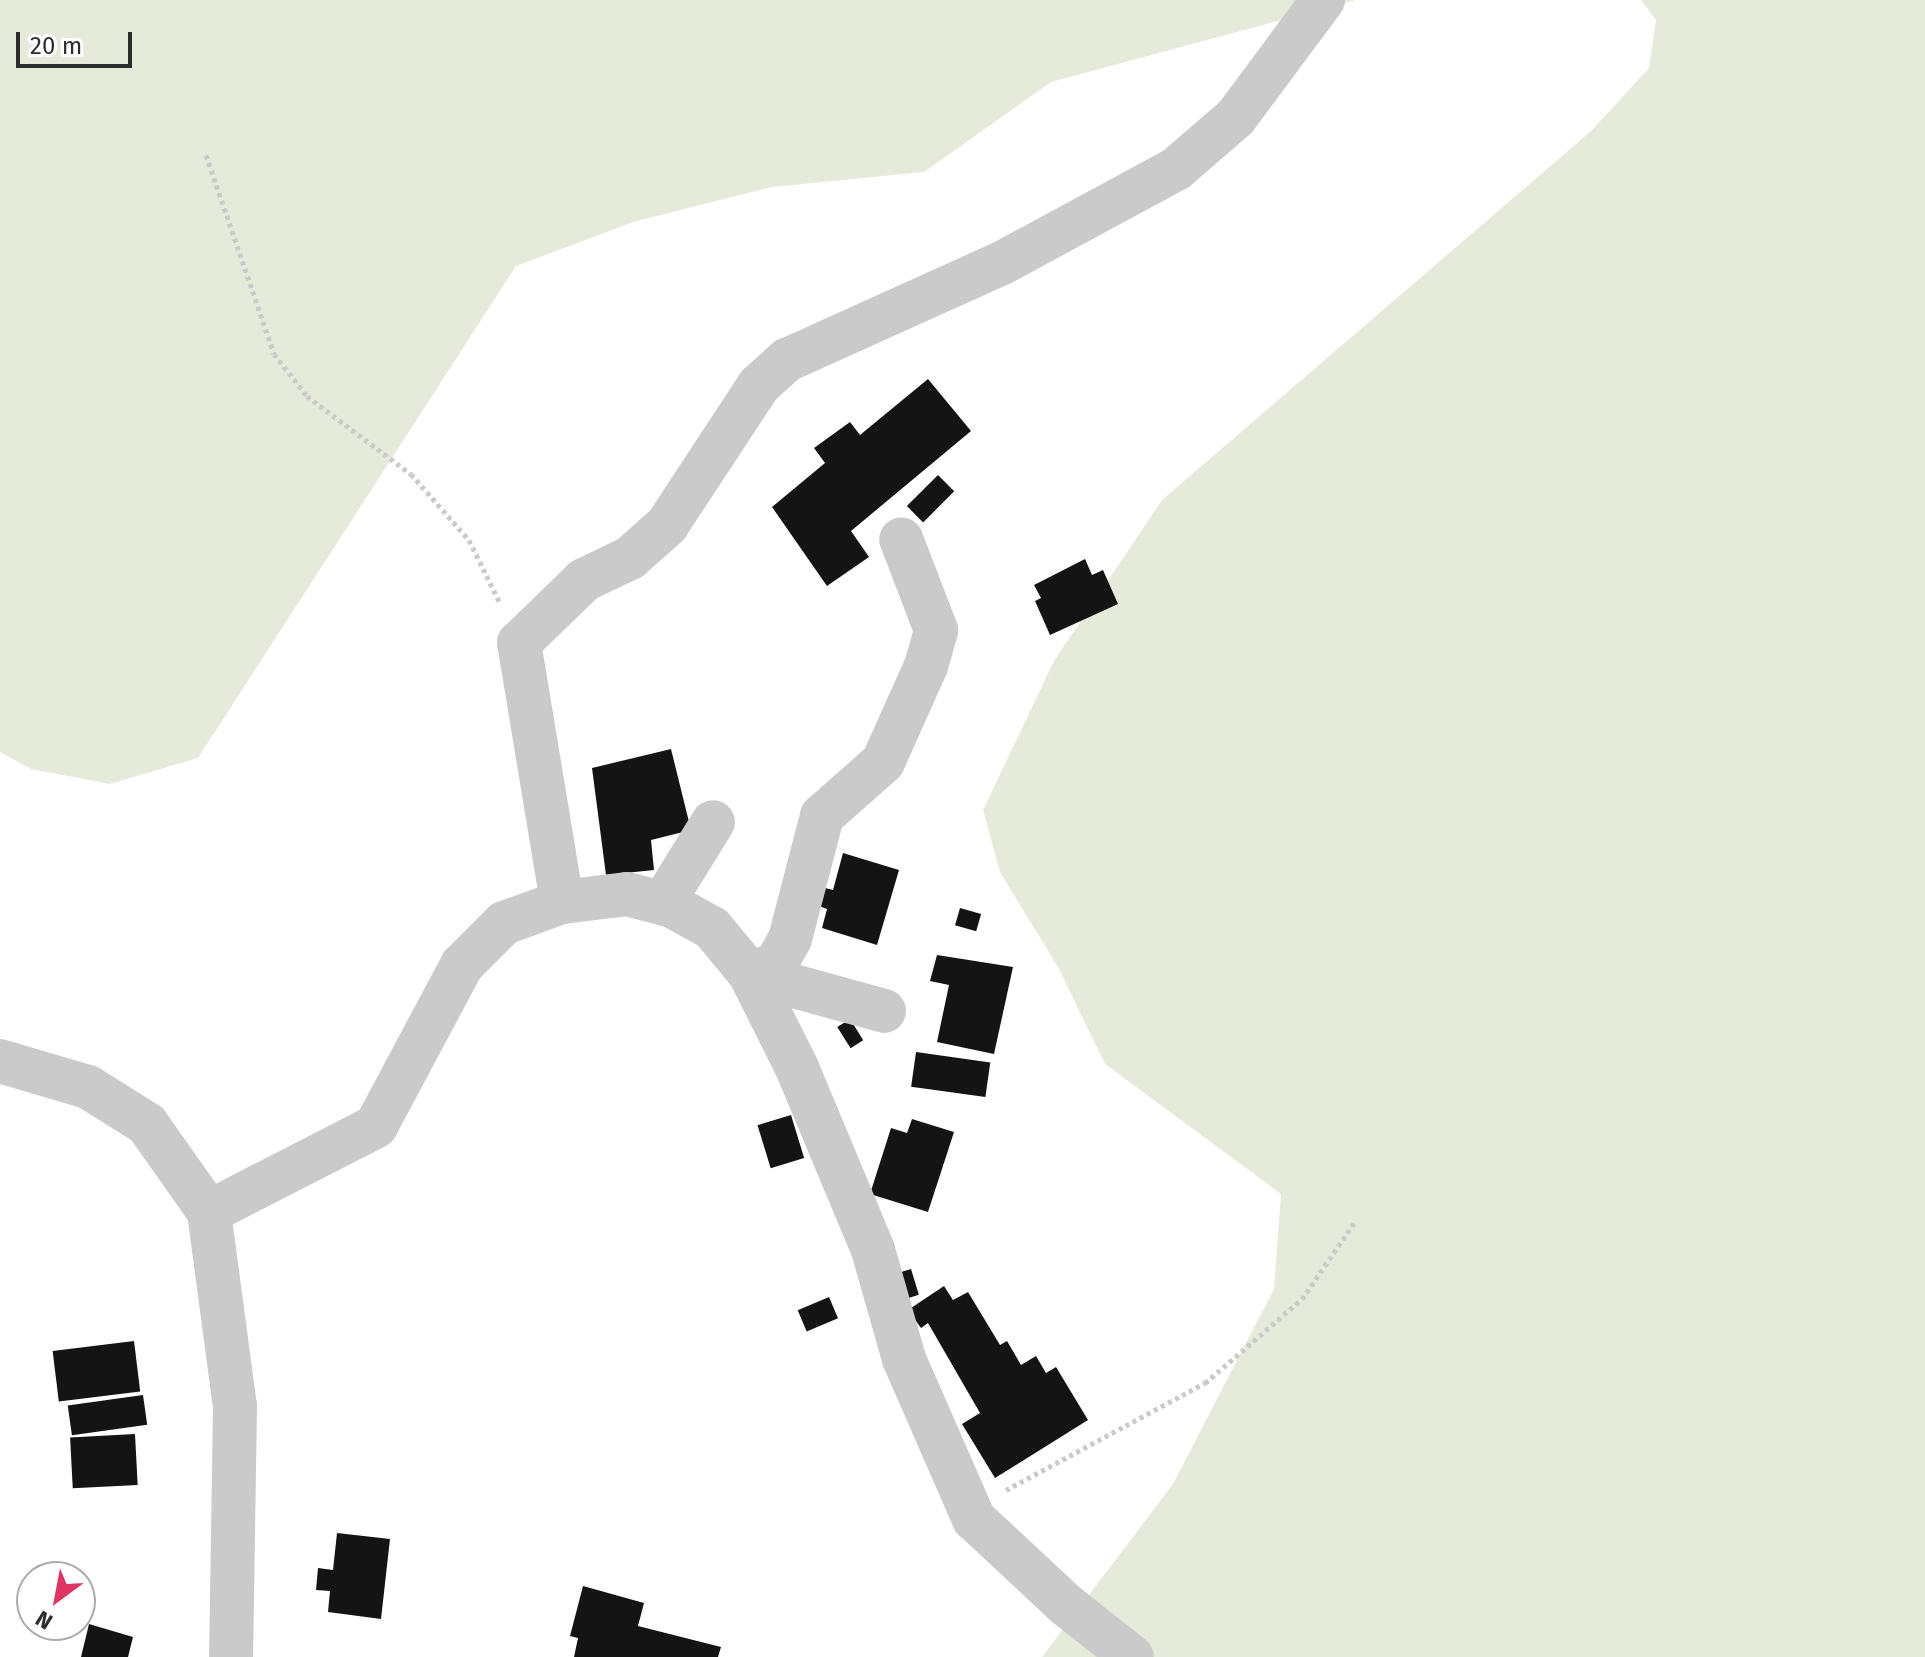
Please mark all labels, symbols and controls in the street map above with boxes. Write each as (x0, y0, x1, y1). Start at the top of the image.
scale bar (20, 16, 136, 66)
text: 20 m (30, 32, 82, 60)
north arrow (16, 1561, 96, 1641)
text: N (31, 1605, 57, 1635)

